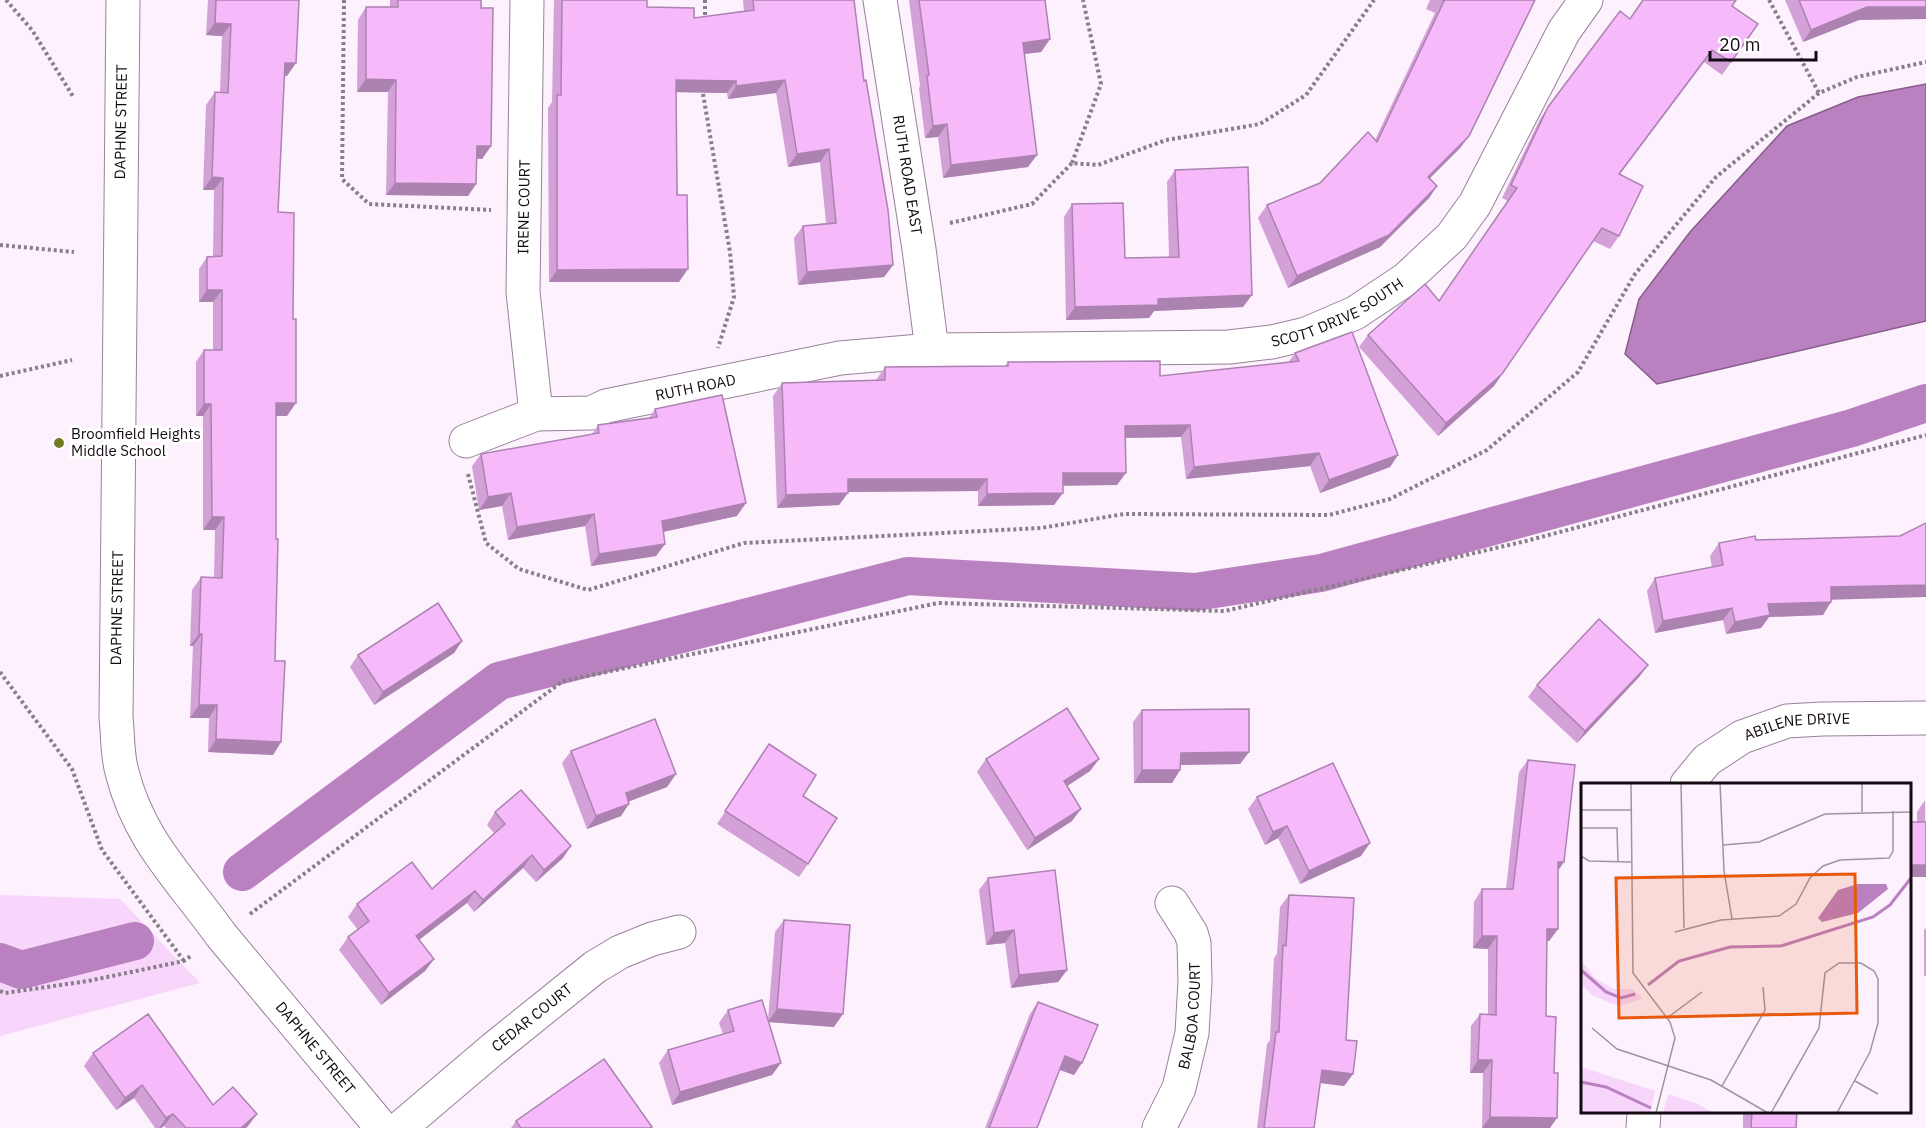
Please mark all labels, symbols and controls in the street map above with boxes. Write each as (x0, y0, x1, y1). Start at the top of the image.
scale bar (1710, 24, 1816, 62)
text: 20 m (1719, 33, 1761, 56)
street label: DAPHNE STREET (110, 64, 131, 180)
street label: RUTH ROAD EAST (889, 114, 927, 236)
street label: IRENE COURT (513, 159, 534, 255)
street label: SCOTT DRIVE SOUTH (1269, 274, 1407, 351)
street label: RUTH ROAD (653, 370, 737, 405)
place label: Broomfield Heights Middle School (71, 424, 201, 460)
marker: Broomfield Heights Middle School (52, 436, 66, 450)
street label: DAPHNE STREET (106, 550, 127, 666)
street label: ABILENE DRIVE (1741, 709, 1850, 745)
inset map (1581, 783, 1911, 1113)
street label: BALBOA COURT (1174, 962, 1204, 1071)
street label: CEDAR COURT (487, 979, 576, 1056)
street label: DAPHNE STREET (272, 998, 360, 1098)

